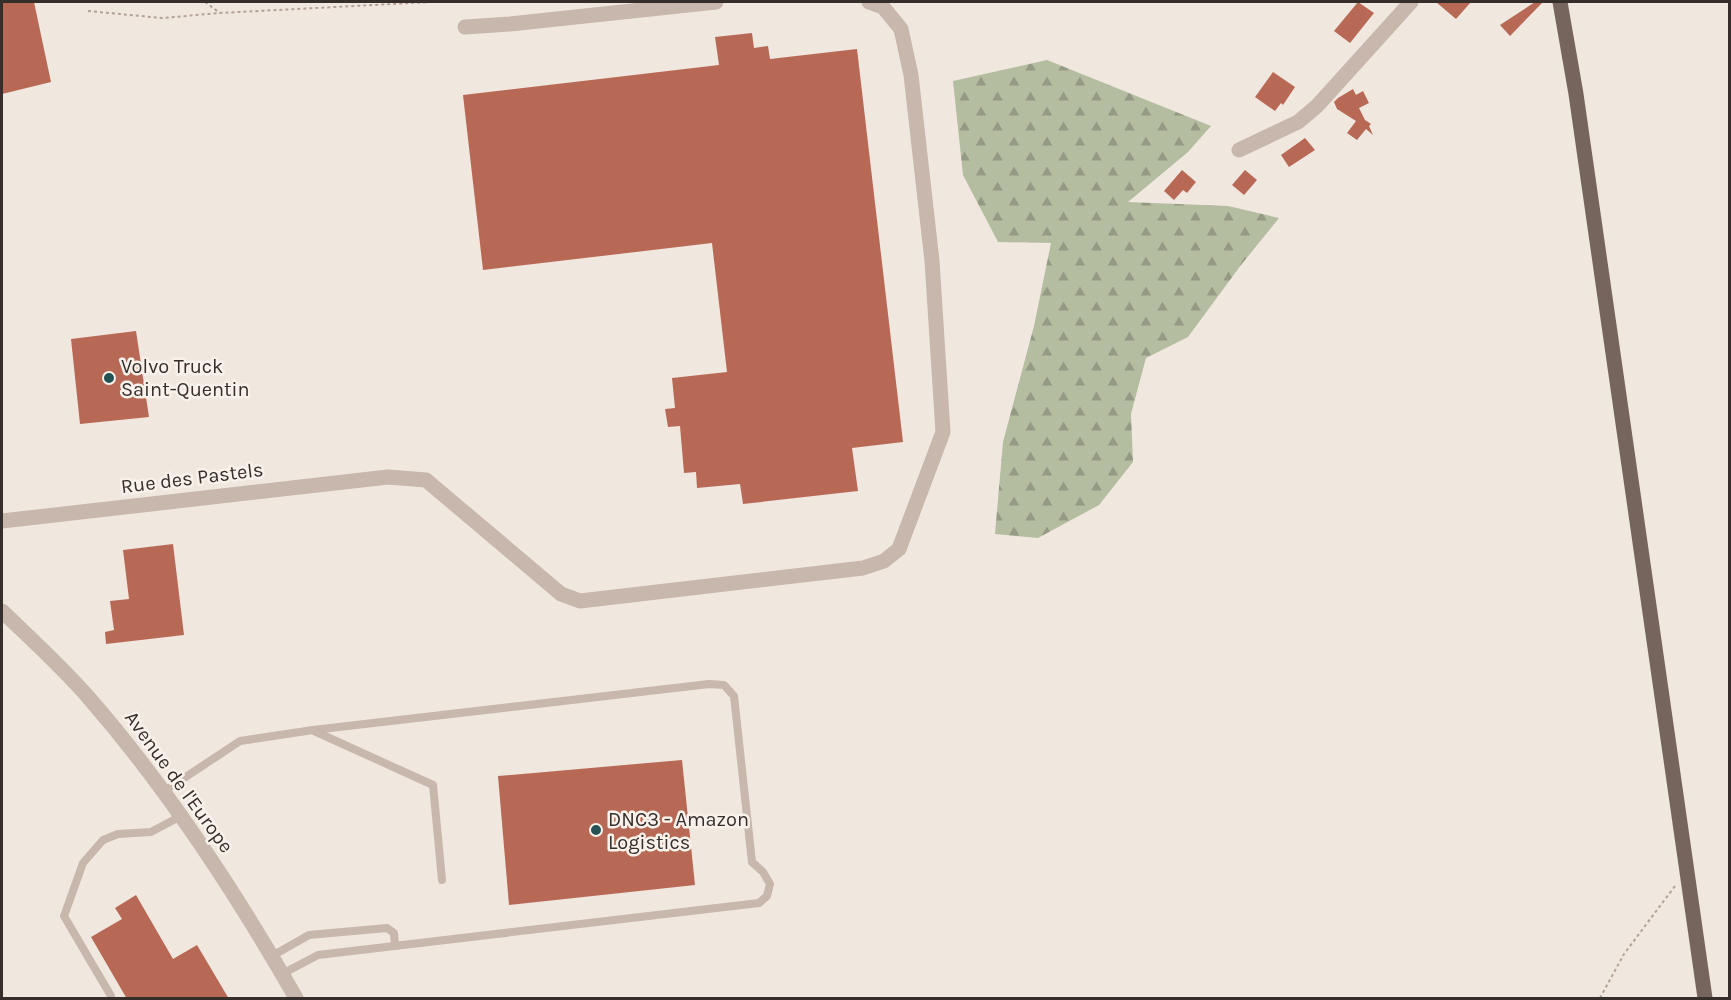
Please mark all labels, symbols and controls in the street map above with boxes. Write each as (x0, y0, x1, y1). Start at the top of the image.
place label: Volvo Truck Saint-Quentin (121, 355, 250, 401)
marker: Volvo Truck Saint-Quentin (102, 371, 116, 385)
street label: Rue des Pastels (120, 458, 264, 498)
street label: Avenue de l'Europe (120, 707, 238, 857)
place label: DNC3 - Amazon Logistics (608, 808, 749, 854)
marker: DNC3 - Amazon Logistics (589, 823, 603, 837)

